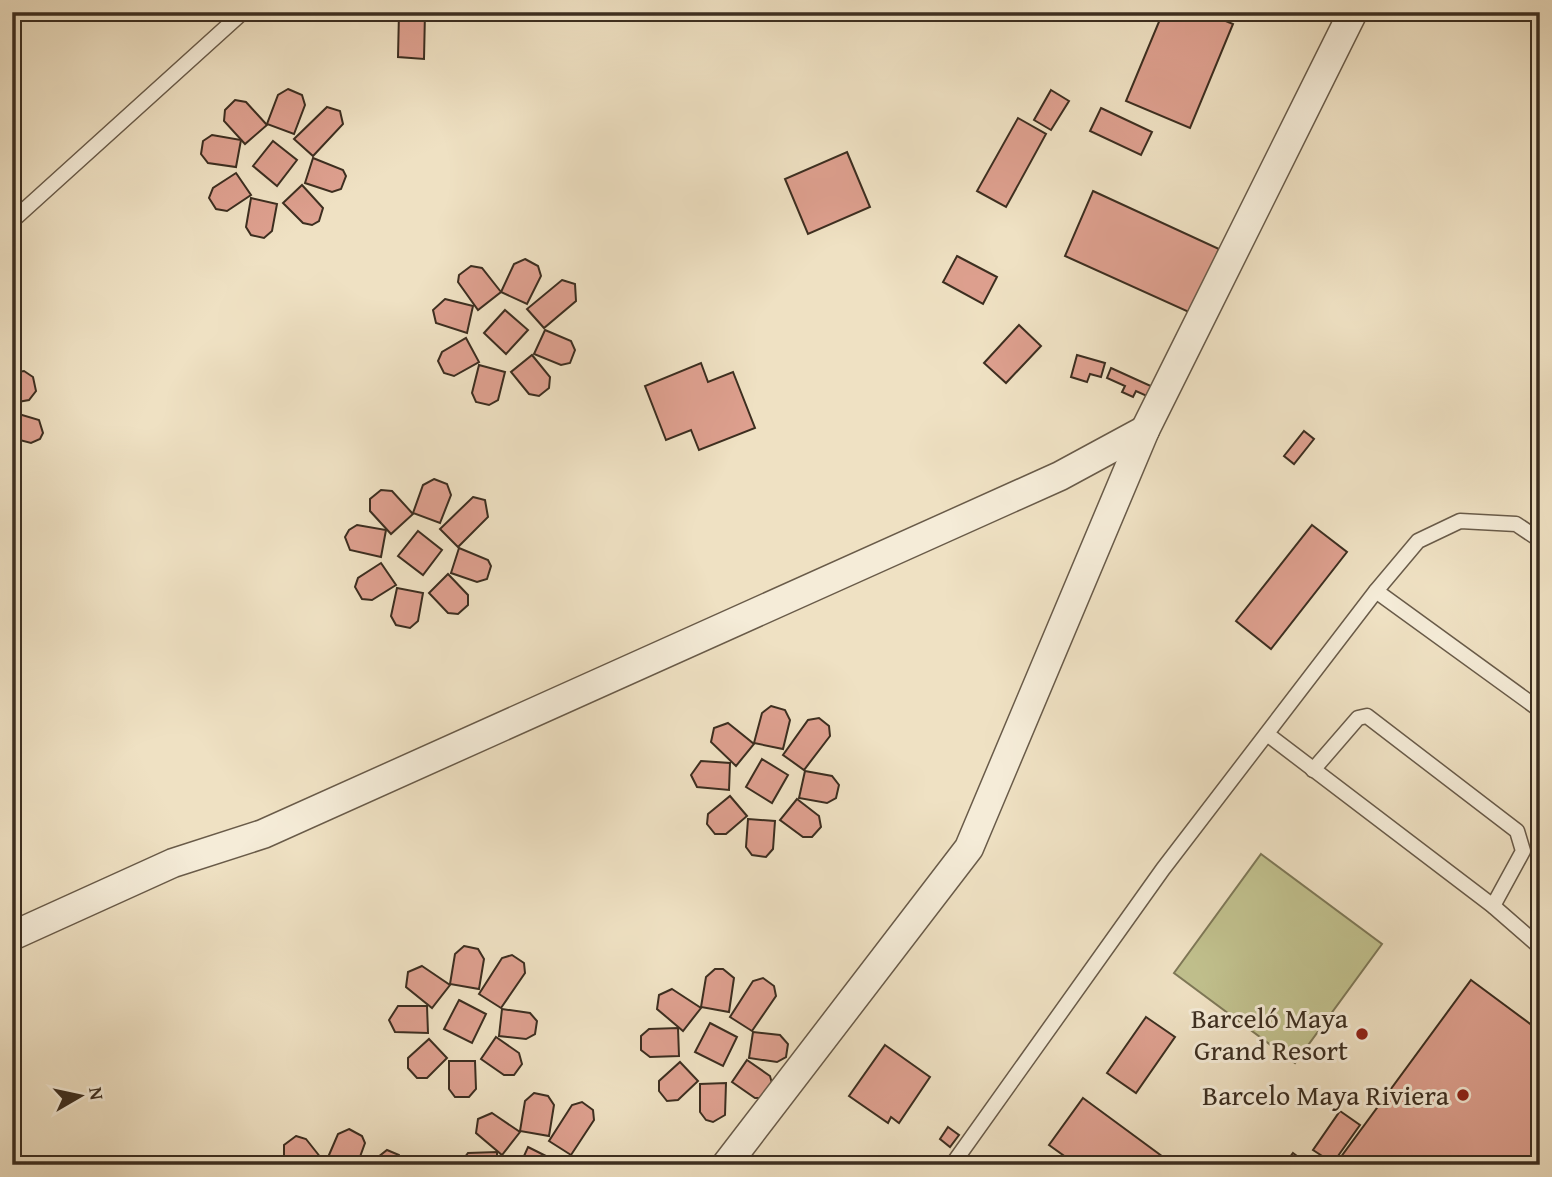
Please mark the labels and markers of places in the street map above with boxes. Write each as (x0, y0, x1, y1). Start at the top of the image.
place label: Barceló Maya Grand Resort (1191, 997, 1349, 1070)
marker: Barceló Maya Grand Resort (1354, 1026, 1370, 1042)
place label: Barcelo Maya Riviera (1202, 1074, 1450, 1115)
marker: Barcelo Maya Riviera (1455, 1087, 1471, 1103)

